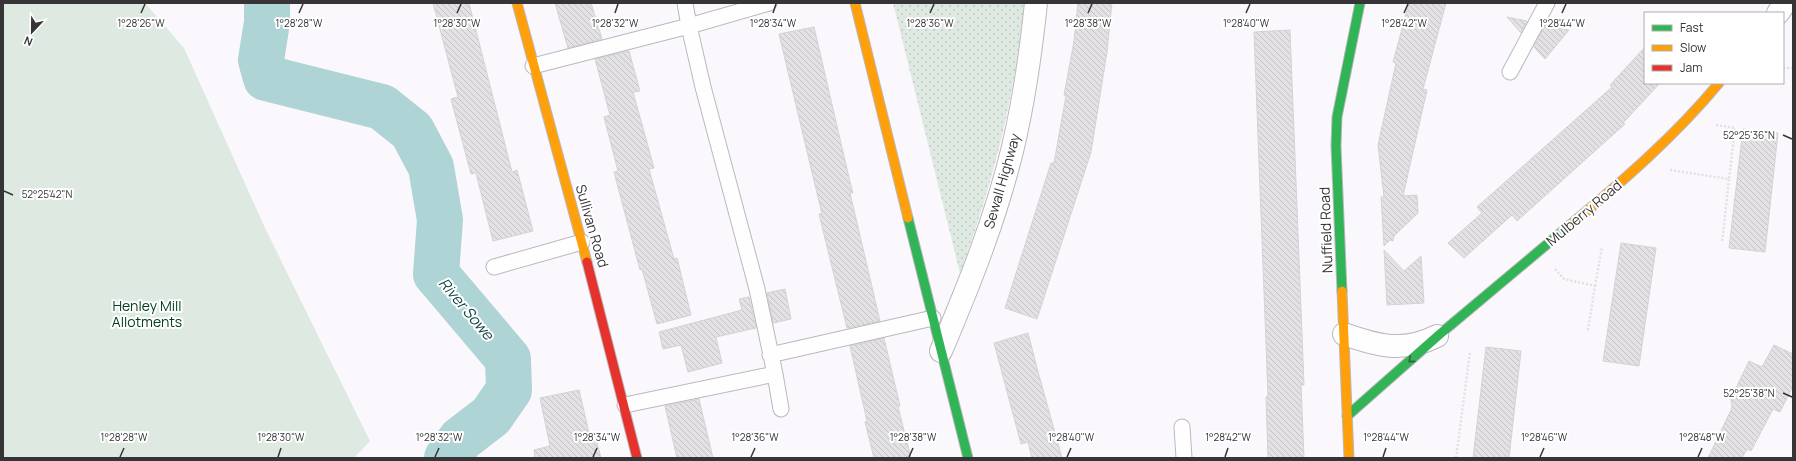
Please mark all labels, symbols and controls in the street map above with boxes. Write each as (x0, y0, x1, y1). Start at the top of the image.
north arrow (12, 12, 52, 52)
legend (1644, 12, 1784, 84)
text: 1°28'26"W (117, 16, 165, 30)
text: 1°28'28"W (276, 16, 323, 30)
text: 1°28'30"W (434, 16, 481, 30)
text: 1°28'32"W (592, 16, 639, 30)
text: 1°28'34"W (750, 16, 797, 30)
text: 1°28'36"W (906, 16, 954, 30)
text: 1°28'38"W (1065, 16, 1112, 30)
text: 1°28'40"W (1223, 16, 1270, 30)
text: 1°28'42"W (1381, 16, 1427, 30)
text: 1°28'44"W (1539, 16, 1585, 30)
text: Fast (1680, 19, 1704, 36)
text: N (22, 33, 35, 50)
text: Slow (1680, 39, 1706, 56)
text: Jam (1680, 59, 1702, 76)
text: 52°25'36"N (1723, 128, 1775, 142)
street label: Sewall Highway (979, 130, 1024, 231)
street label: Mulberry Road (1542, 175, 1625, 250)
street label: Sullivan Road (572, 182, 613, 270)
text: 52°25'42"N (22, 187, 72, 201)
street label: Nuffield Road (1314, 187, 1337, 274)
water label: River Sowe (434, 273, 499, 345)
park label: Henley Mill Allotments (112, 296, 182, 331)
one-way arrow (1408, 355, 1416, 363)
text: 52°25'38"N (1723, 386, 1775, 400)
text: 1°28'28"W (101, 430, 148, 444)
text: 1°28'30"W (258, 430, 305, 444)
text: 1°28'32"W (416, 430, 463, 444)
text: 1°28'34"W (574, 430, 621, 444)
text: 1°28'36"W (731, 430, 779, 444)
text: 1°28'38"W (890, 430, 937, 444)
text: 1°28'40"W (1048, 430, 1095, 444)
text: 1°28'42"W (1205, 430, 1251, 444)
text: 1°28'44"W (1363, 430, 1409, 444)
text: 1°28'46"W (1521, 430, 1568, 444)
text: 1°28'48"W (1679, 430, 1726, 444)

